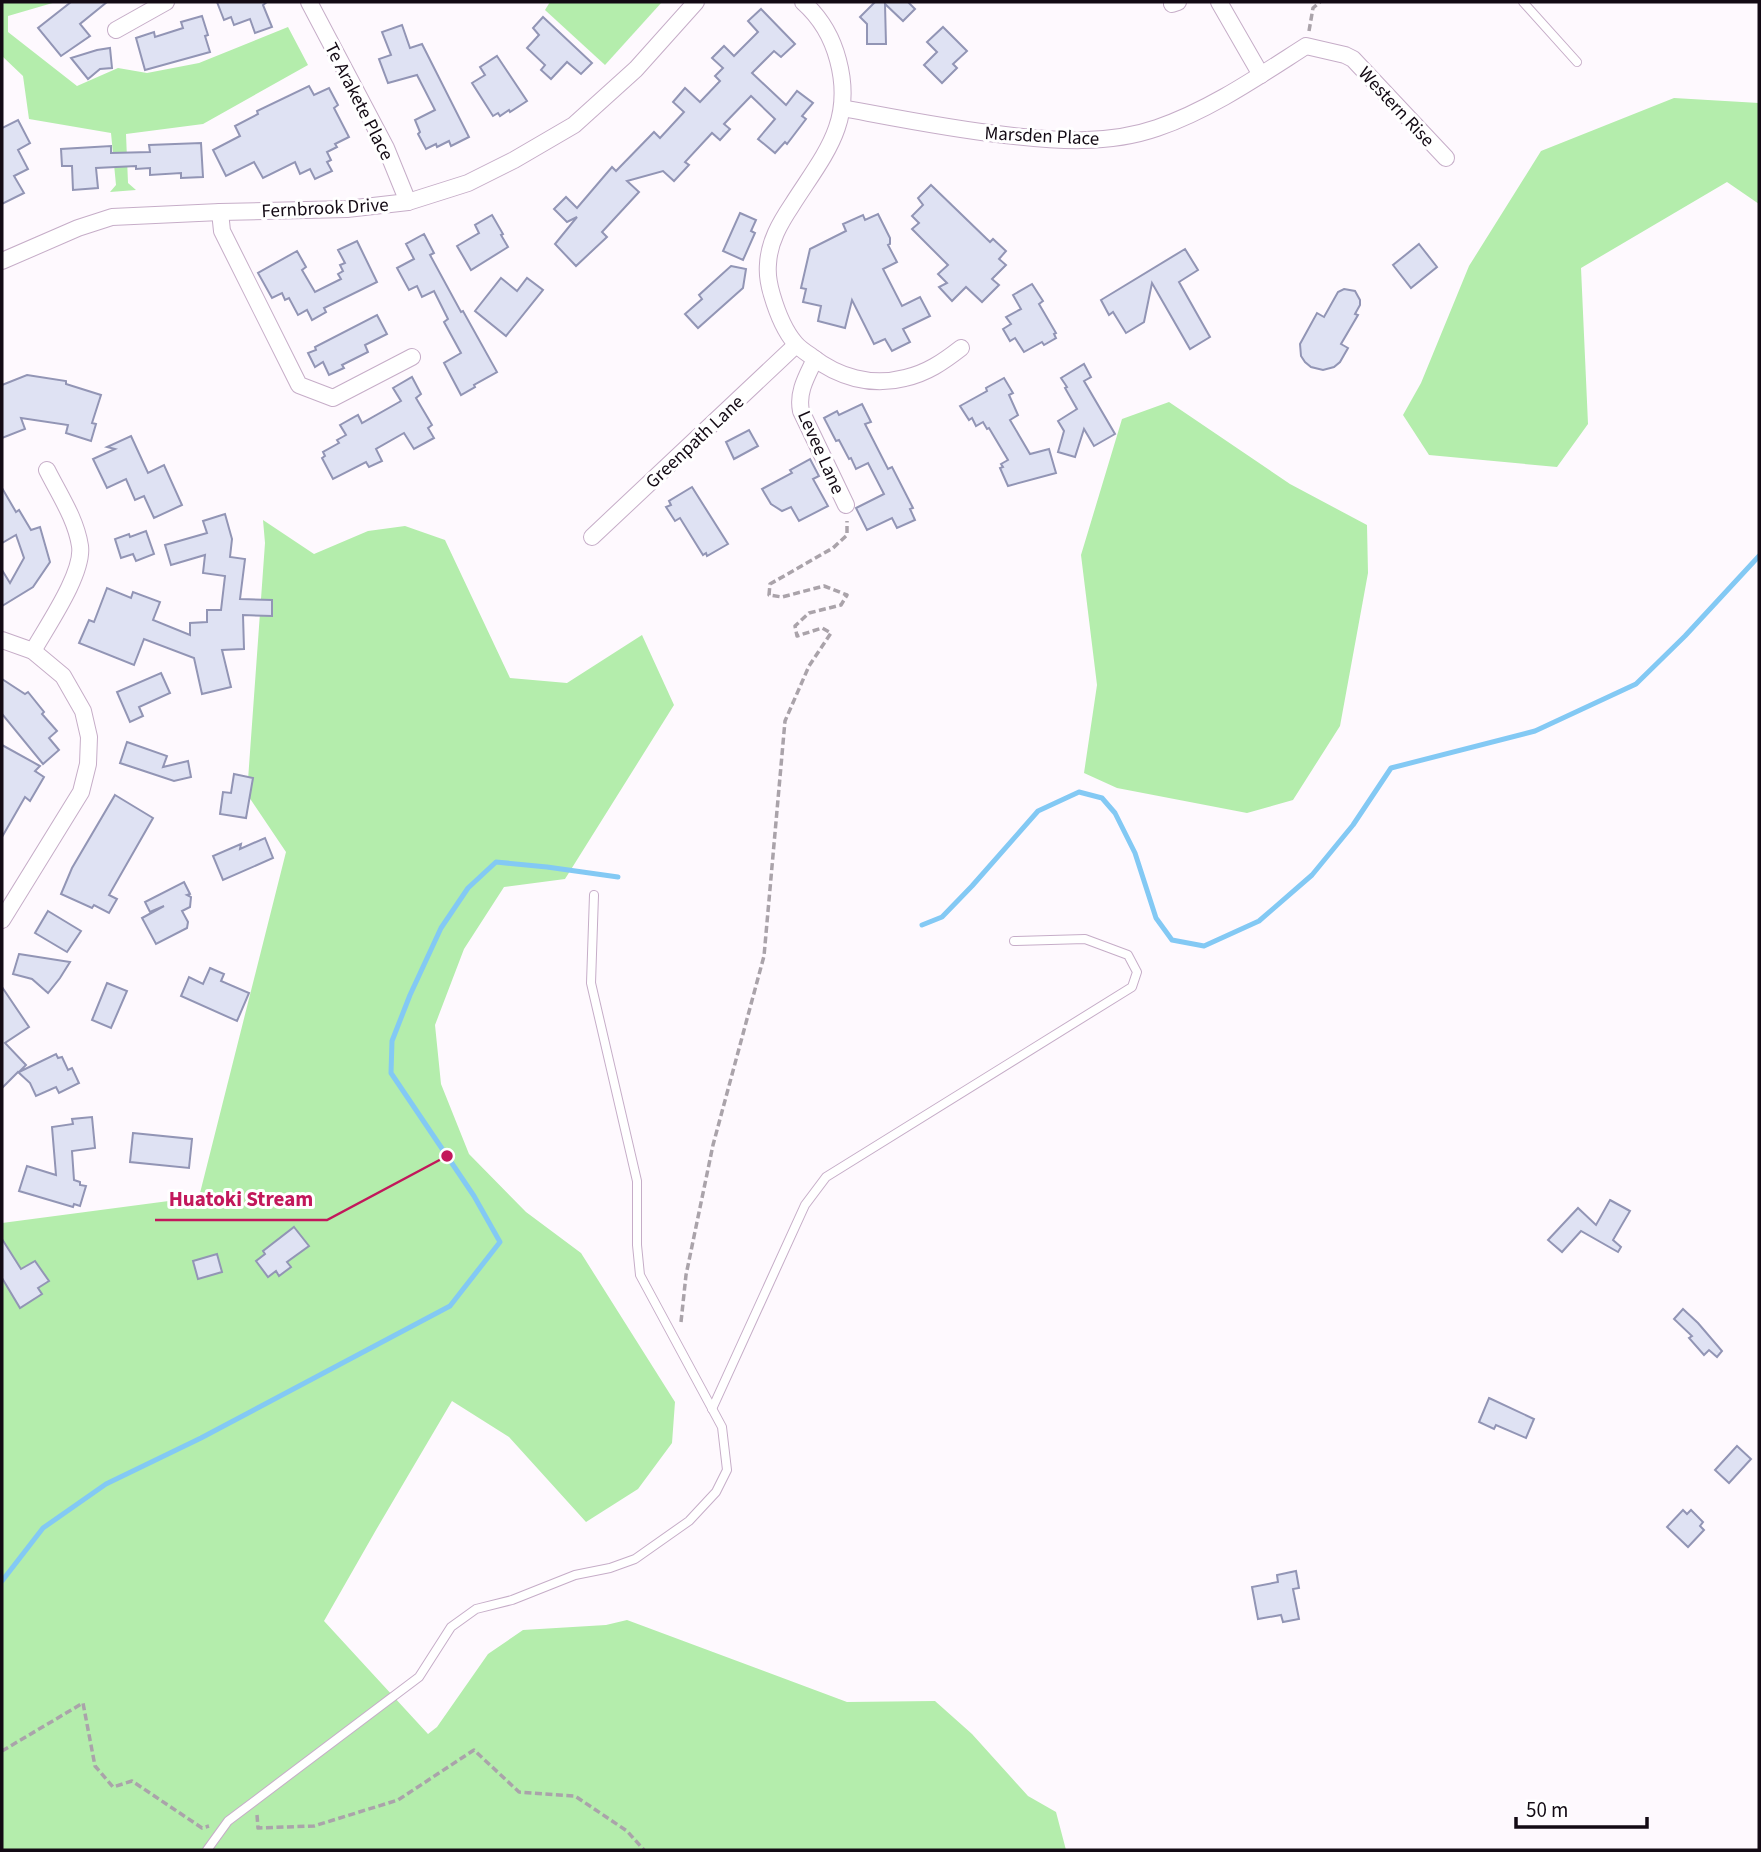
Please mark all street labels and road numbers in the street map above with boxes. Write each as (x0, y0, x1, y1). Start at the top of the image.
street label: Te Arakete Place (317, 38, 400, 165)
street label: Western Rise (1352, 61, 1440, 153)
street label: Marsden Place (984, 120, 1100, 153)
street label: Fernbrook Drive (261, 192, 389, 225)
street label: Greenpath Lane (640, 389, 750, 495)
street label: Levee Lane (790, 407, 851, 499)

